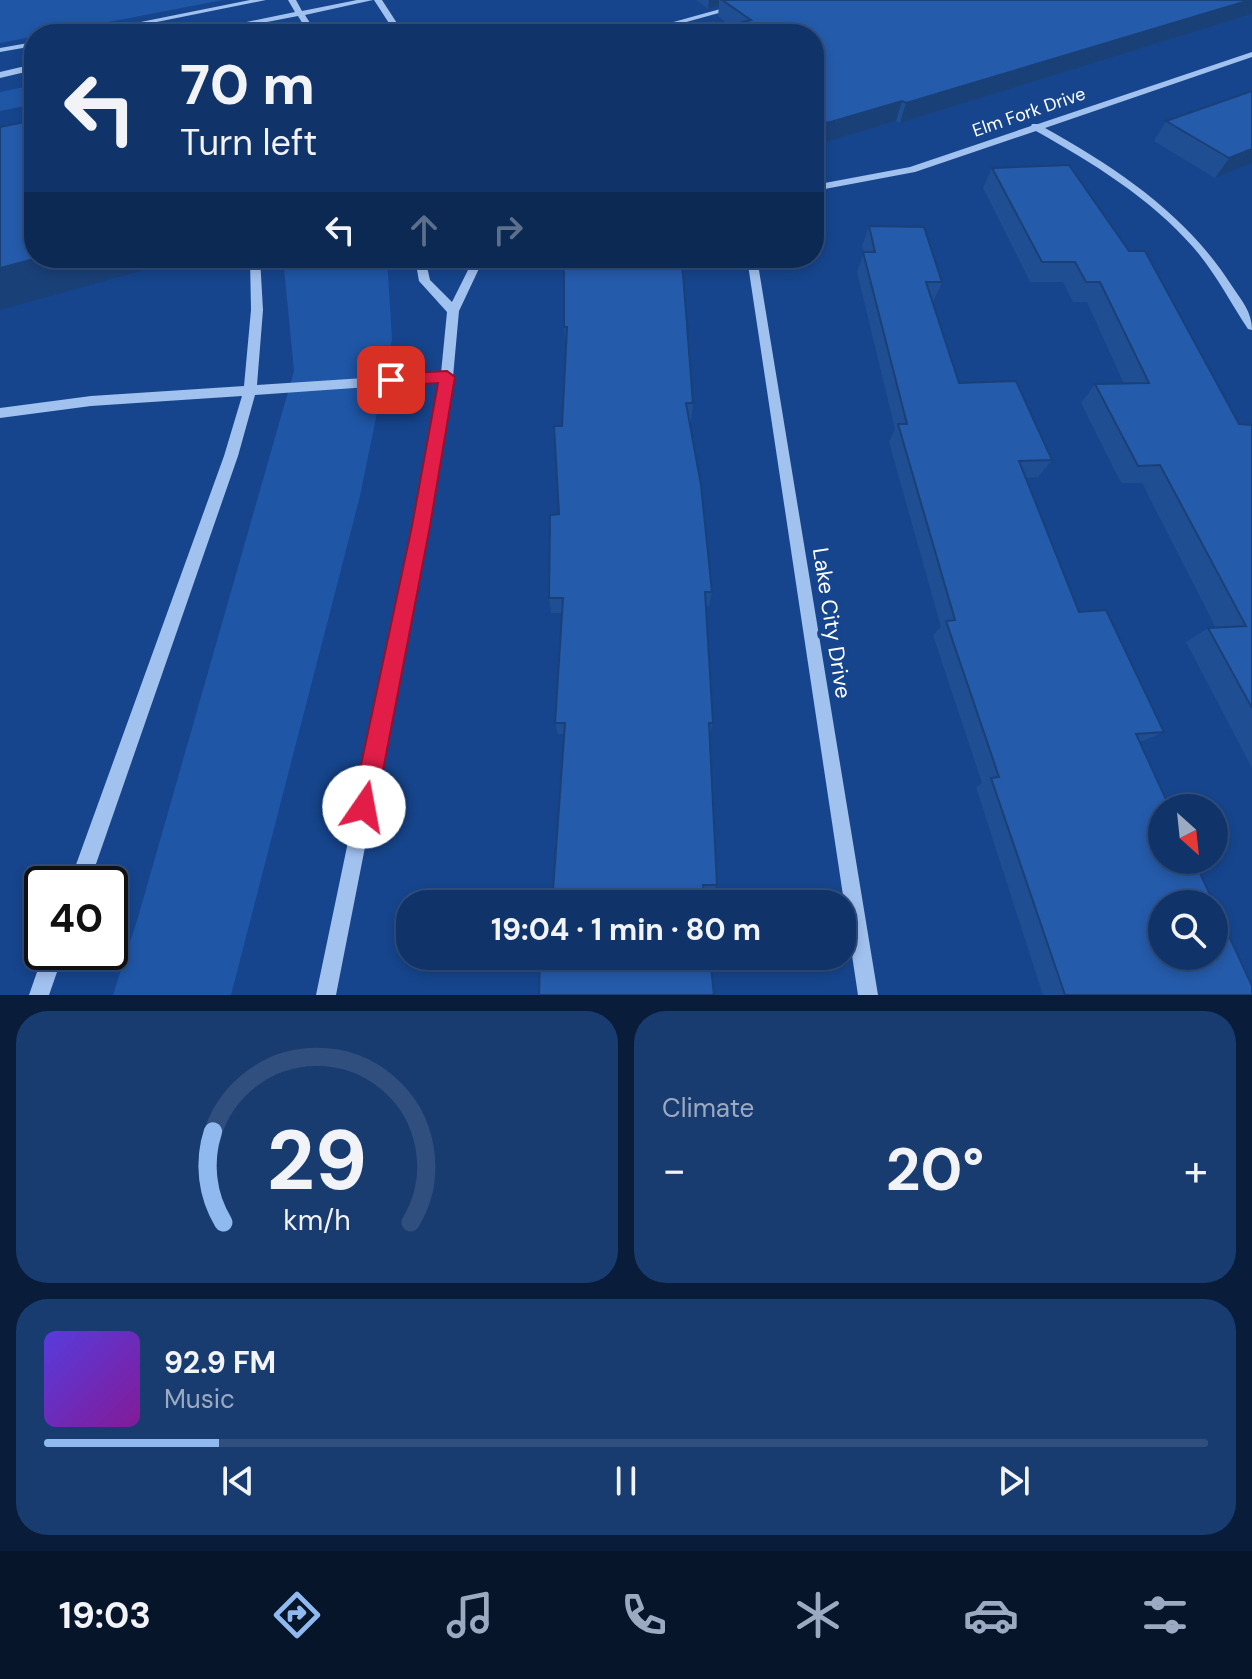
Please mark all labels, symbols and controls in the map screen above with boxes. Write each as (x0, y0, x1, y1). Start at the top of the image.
text: 70 m (180, 48, 315, 121)
icon: left (48, 56, 152, 160)
street label: Elm Fork Drive (969, 81, 1089, 143)
text: Turn left (180, 119, 317, 166)
icon: left (318, 208, 362, 252)
icon: ahead (402, 208, 446, 252)
icon: right (486, 208, 530, 252)
pin (357, 346, 425, 414)
icon: arrive (369, 358, 413, 402)
street label: Lake City Drive (806, 546, 858, 700)
position arrow (322, 765, 406, 849)
north arrow (1148, 794, 1228, 874)
map controls (1148, 794, 1228, 970)
speed limit sign: 40 (24, 866, 128, 970)
button: search (1148, 890, 1228, 970)
text: 19:04 · 1 min · 80 m (491, 910, 761, 949)
text: Climate (662, 1091, 754, 1125)
text: 29 (267, 1106, 367, 1215)
text: 20° (886, 1130, 984, 1209)
text: − (662, 1141, 686, 1199)
text: + (1184, 1141, 1208, 1199)
text: km/h (283, 1202, 351, 1239)
text: 92.9 FM (164, 1343, 276, 1382)
text: Music (164, 1382, 235, 1416)
icon: previous (216, 1459, 260, 1503)
icon: pause (604, 1459, 648, 1503)
icon: next (992, 1459, 1036, 1503)
icon: directions (269, 1587, 325, 1643)
icon: music (442, 1587, 498, 1643)
icon: phone (616, 1587, 672, 1643)
icon: climate (790, 1587, 846, 1643)
icon: car (963, 1587, 1019, 1643)
icon: filters (1137, 1587, 1193, 1643)
text: 19:03 (59, 1592, 151, 1639)

